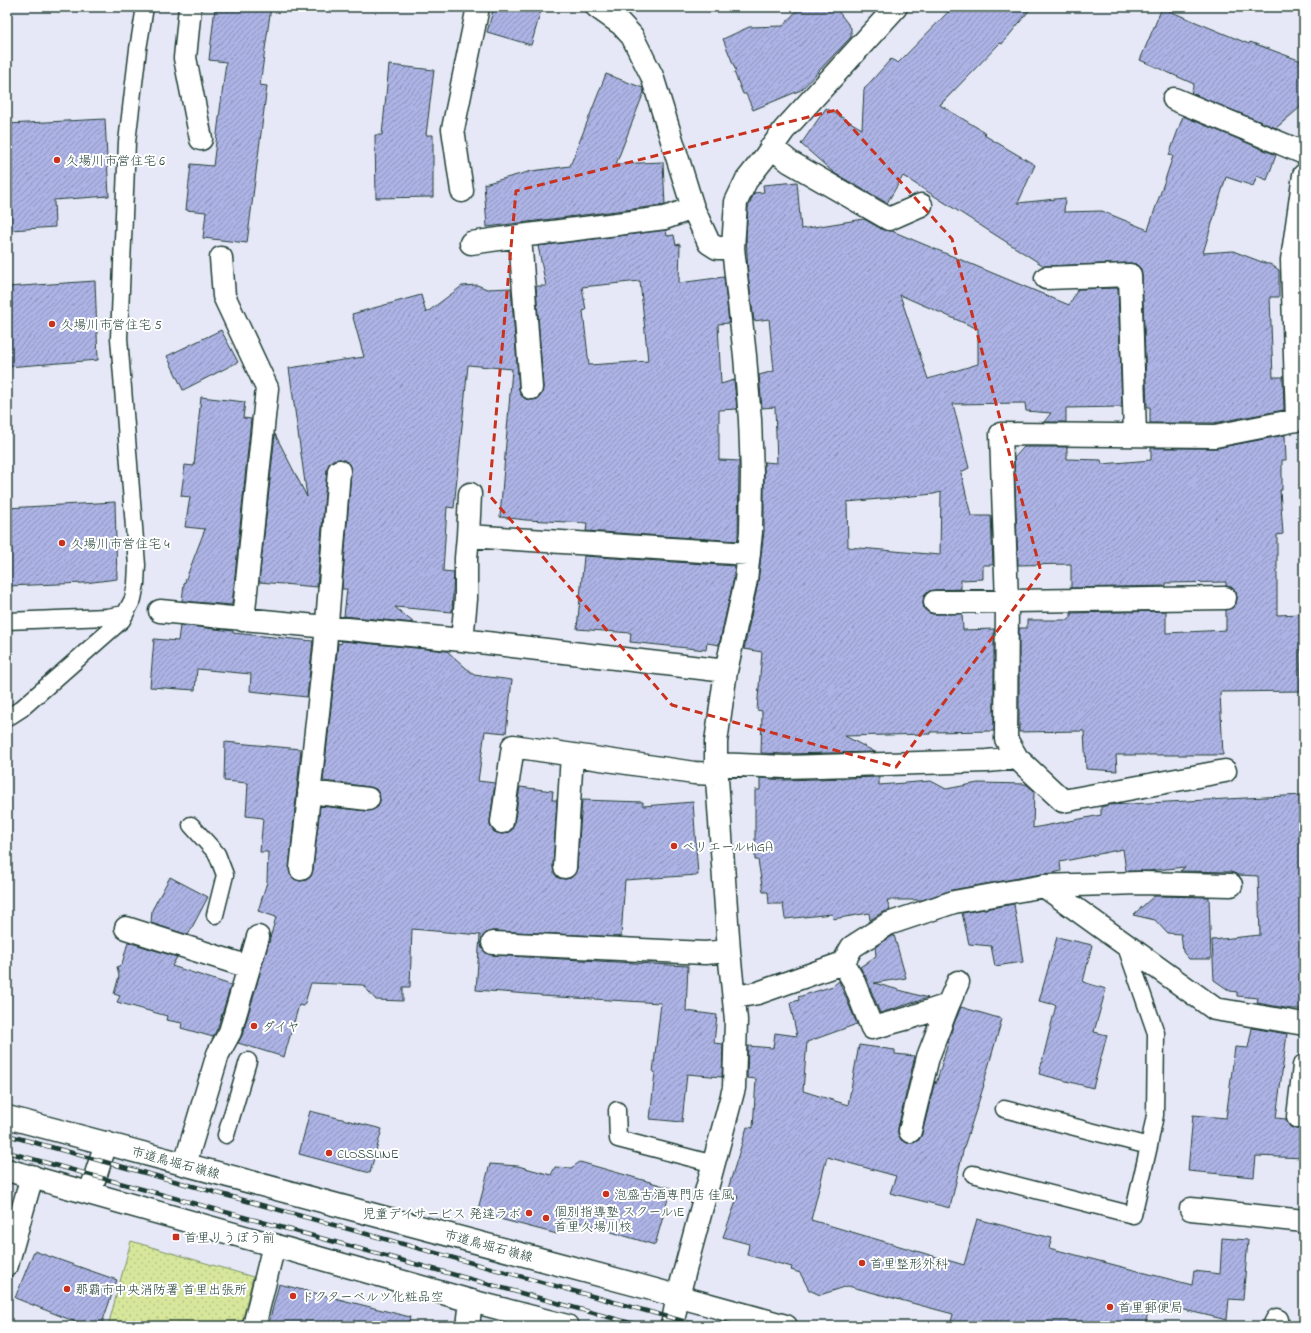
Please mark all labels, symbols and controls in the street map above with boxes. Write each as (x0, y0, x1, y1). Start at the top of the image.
place label: 久場川市営住宅 6 (65, 152, 165, 171)
marker: 久場川市営住宅 6 (52, 155, 62, 165)
place label: 久場川市営住宅 5 (60, 316, 162, 335)
marker: 久場川市営住宅 5 (47, 319, 57, 329)
place label: 久場川市営住宅 4 (70, 535, 170, 554)
marker: 久場川市営住宅 4 (57, 538, 67, 548)
place label: ベリエールHIGA (682, 838, 773, 857)
marker: ベリエールHIGA (669, 841, 679, 851)
place label: ダイヤ (262, 1018, 300, 1037)
marker: ダイヤ (249, 1021, 259, 1031)
street label: 市道鳥堀石嶺線 (129, 1142, 223, 1185)
place label: CLOSSLINE (337, 1145, 399, 1164)
marker: CLOSSLINE (324, 1148, 334, 1158)
place label: 泡盛古酒専門店 佳風 (614, 1186, 734, 1205)
marker: 泡盛古酒専門店 佳風 (601, 1189, 611, 1199)
place label: 個別指導塾 スクールIE 首里久場川校 (554, 1203, 685, 1237)
place label: 児童デイサービス 発達ラボ (362, 1205, 521, 1224)
marker: 児童デイサービス 発達ラボ (524, 1208, 534, 1218)
marker: 個別指導塾 スクールIE 首里久場川校 (541, 1213, 551, 1223)
street label: 市道鳥堀石嶺線 (442, 1225, 536, 1268)
place label: 首里りうぼう前 (184, 1229, 275, 1248)
marker: 首里りうぼう前 (171, 1232, 181, 1242)
place label: 首里整形外科 (870, 1255, 948, 1274)
marker: 首里整形外科 (857, 1258, 867, 1268)
place label: 那覇市中央消防署 首里出張所 (75, 1281, 247, 1300)
marker: 那覇市中央消防署 首里出張所 (62, 1284, 72, 1294)
place label: ドクターベルツ化粧品空 (301, 1288, 444, 1307)
marker: ドクターベルツ化粧品空 (288, 1291, 298, 1301)
place label: 首里郵便局 (1118, 1299, 1183, 1318)
marker: 首里郵便局 (1105, 1302, 1115, 1312)

